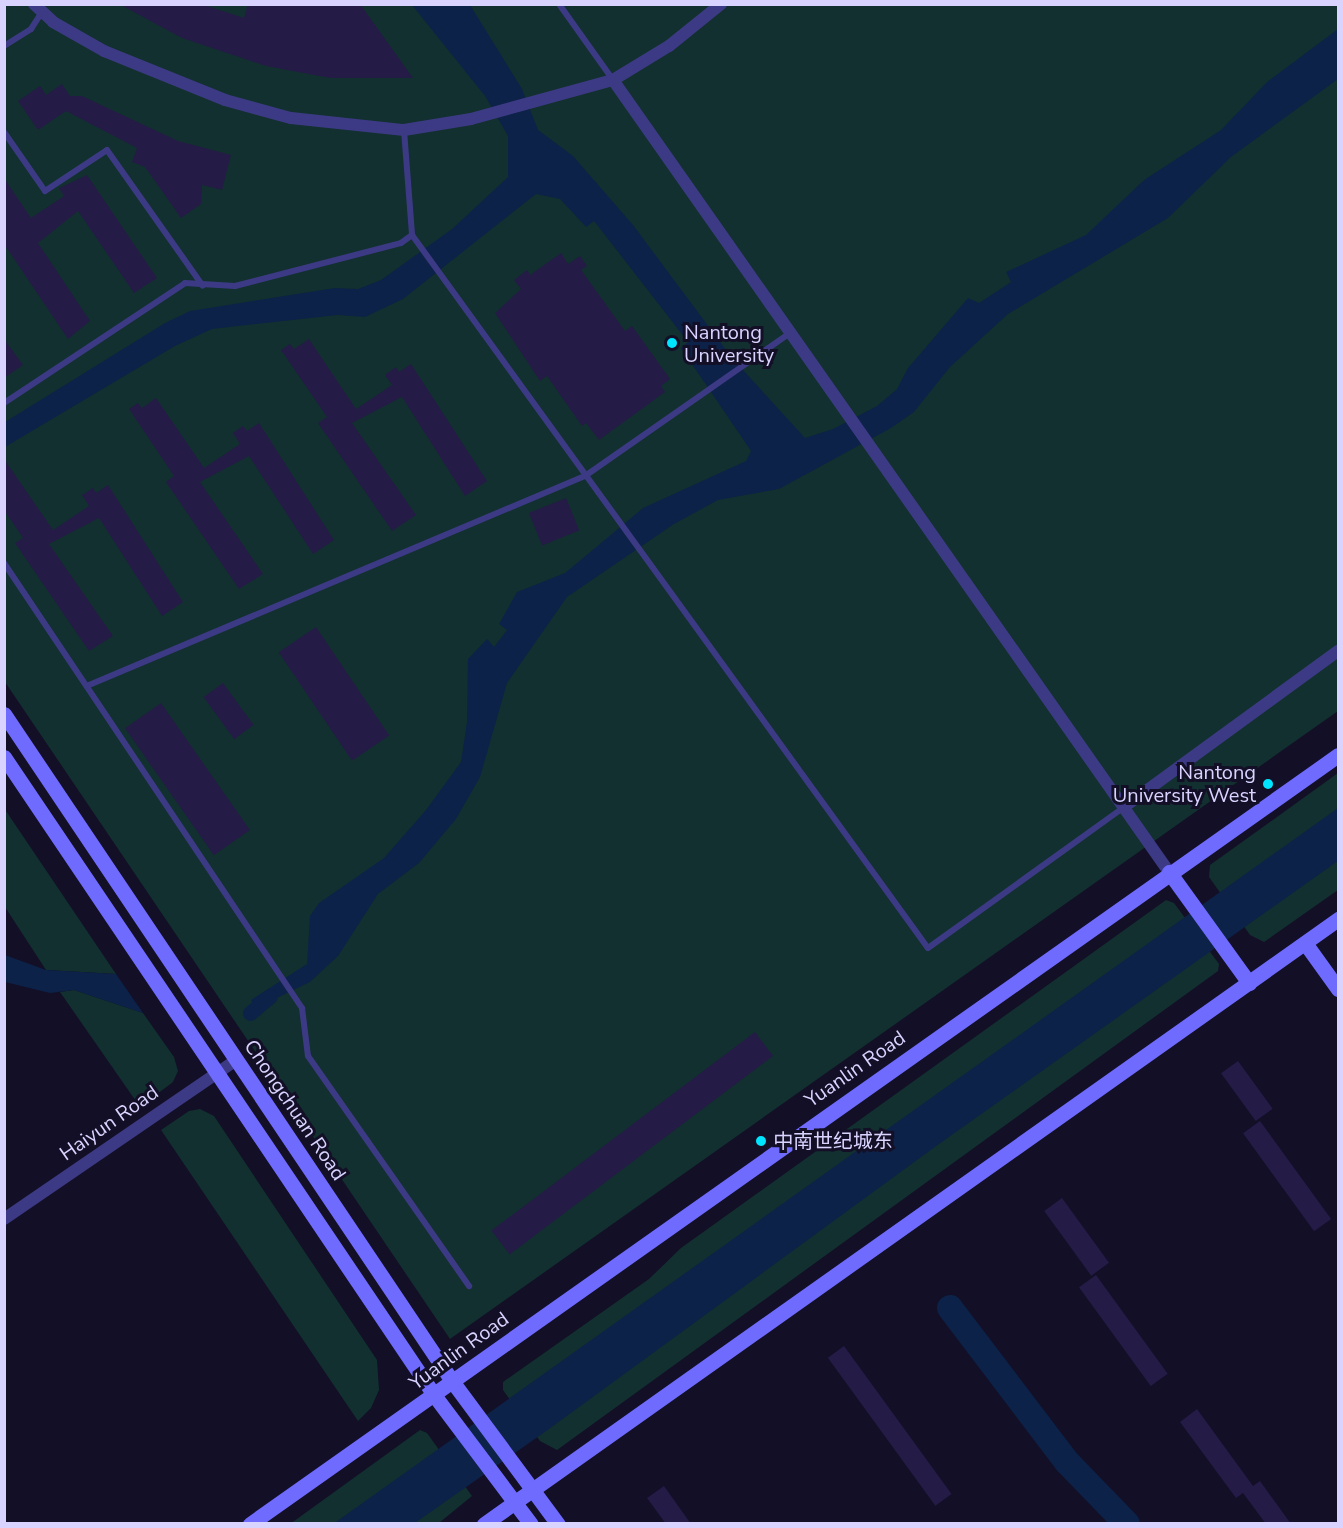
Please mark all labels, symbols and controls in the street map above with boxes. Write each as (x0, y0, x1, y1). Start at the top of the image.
place label: Nantong University (684, 320, 774, 367)
marker: Nantong University (665, 336, 679, 350)
place label: Nantong University West (1113, 760, 1256, 807)
marker: Nantong University West (1261, 777, 1275, 791)
street label: Yuanlin Road (800, 1026, 910, 1112)
street label: Chongchuan Road (239, 1035, 351, 1185)
street label: Haiyun Road (55, 1080, 163, 1166)
place label: 中南世纪城东 (773, 1129, 893, 1153)
marker: 中南世纪城东 (754, 1134, 768, 1148)
street label: Yuanlin Road (405, 1307, 513, 1395)

